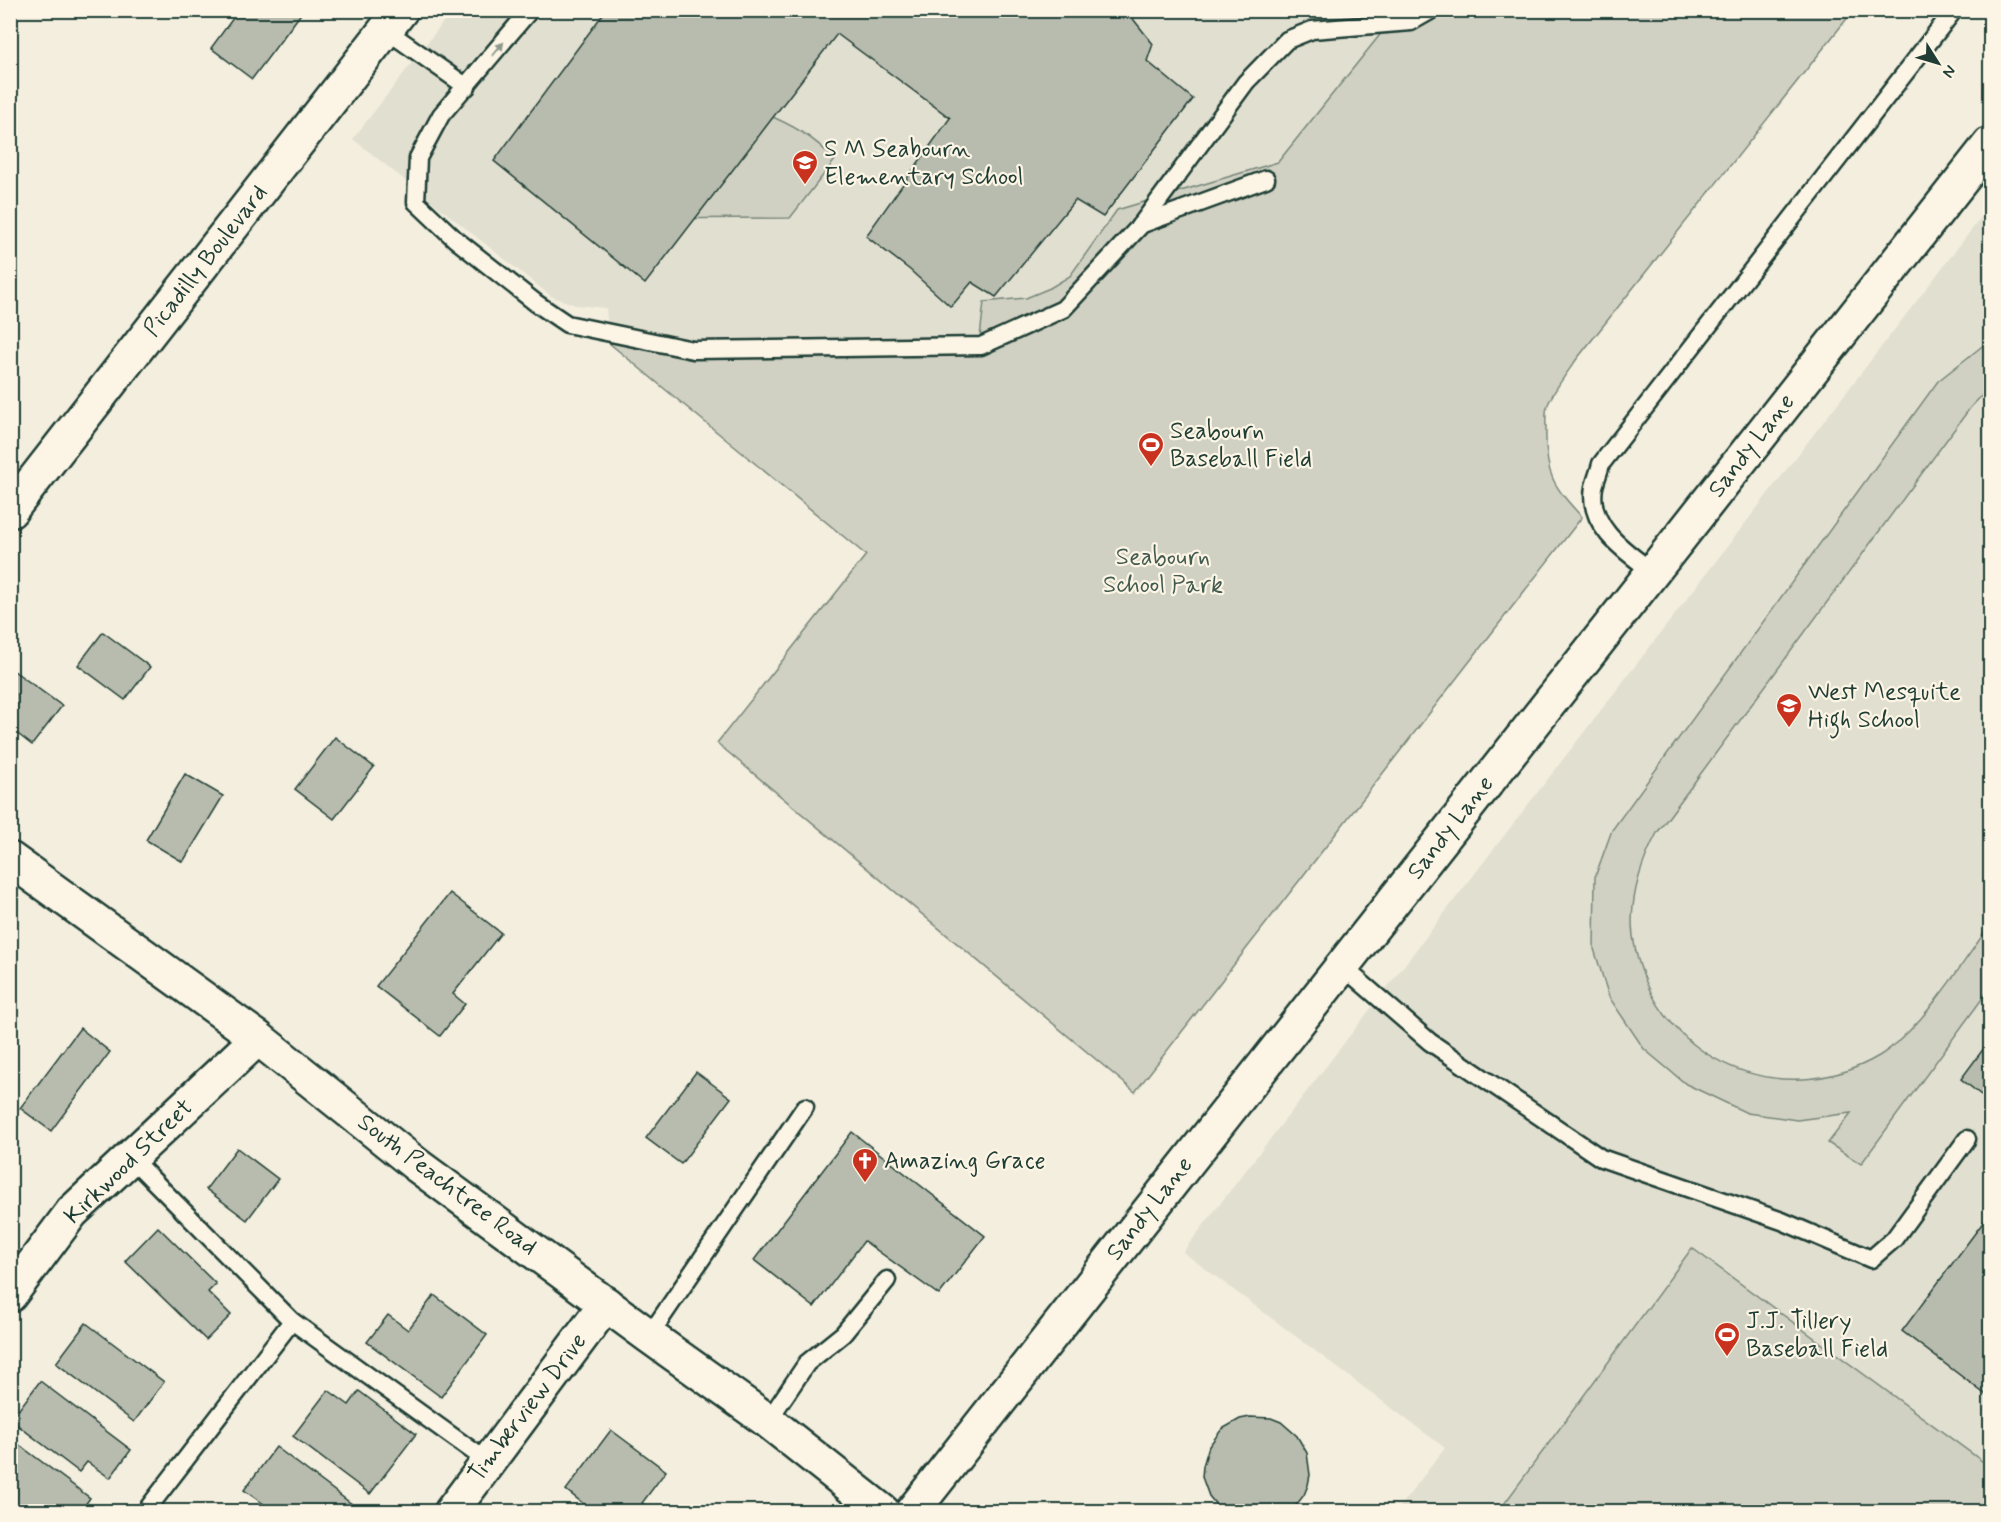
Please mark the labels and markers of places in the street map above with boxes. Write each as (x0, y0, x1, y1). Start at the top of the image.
place label: S M Seabourn Elementary School (824, 134, 1023, 193)
school or university icon: S M Seabourn Elementary School (790, 148, 820, 186)
place label: Seabourn Baseball Field (1170, 416, 1312, 475)
sports icon: Seabourn Baseball Field (1136, 430, 1166, 468)
place label: West Mesquite High School (1808, 677, 1961, 739)
school or university icon: West Mesquite High School (1774, 691, 1804, 729)
church icon: Amazing Grace (850, 1146, 880, 1184)
place label: Amazing Grace (884, 1146, 1046, 1177)
place label: J.J. Tillery Baseball Field (1746, 1306, 1888, 1365)
sports icon: J.J. Tillery Baseball Field (1712, 1320, 1742, 1358)

